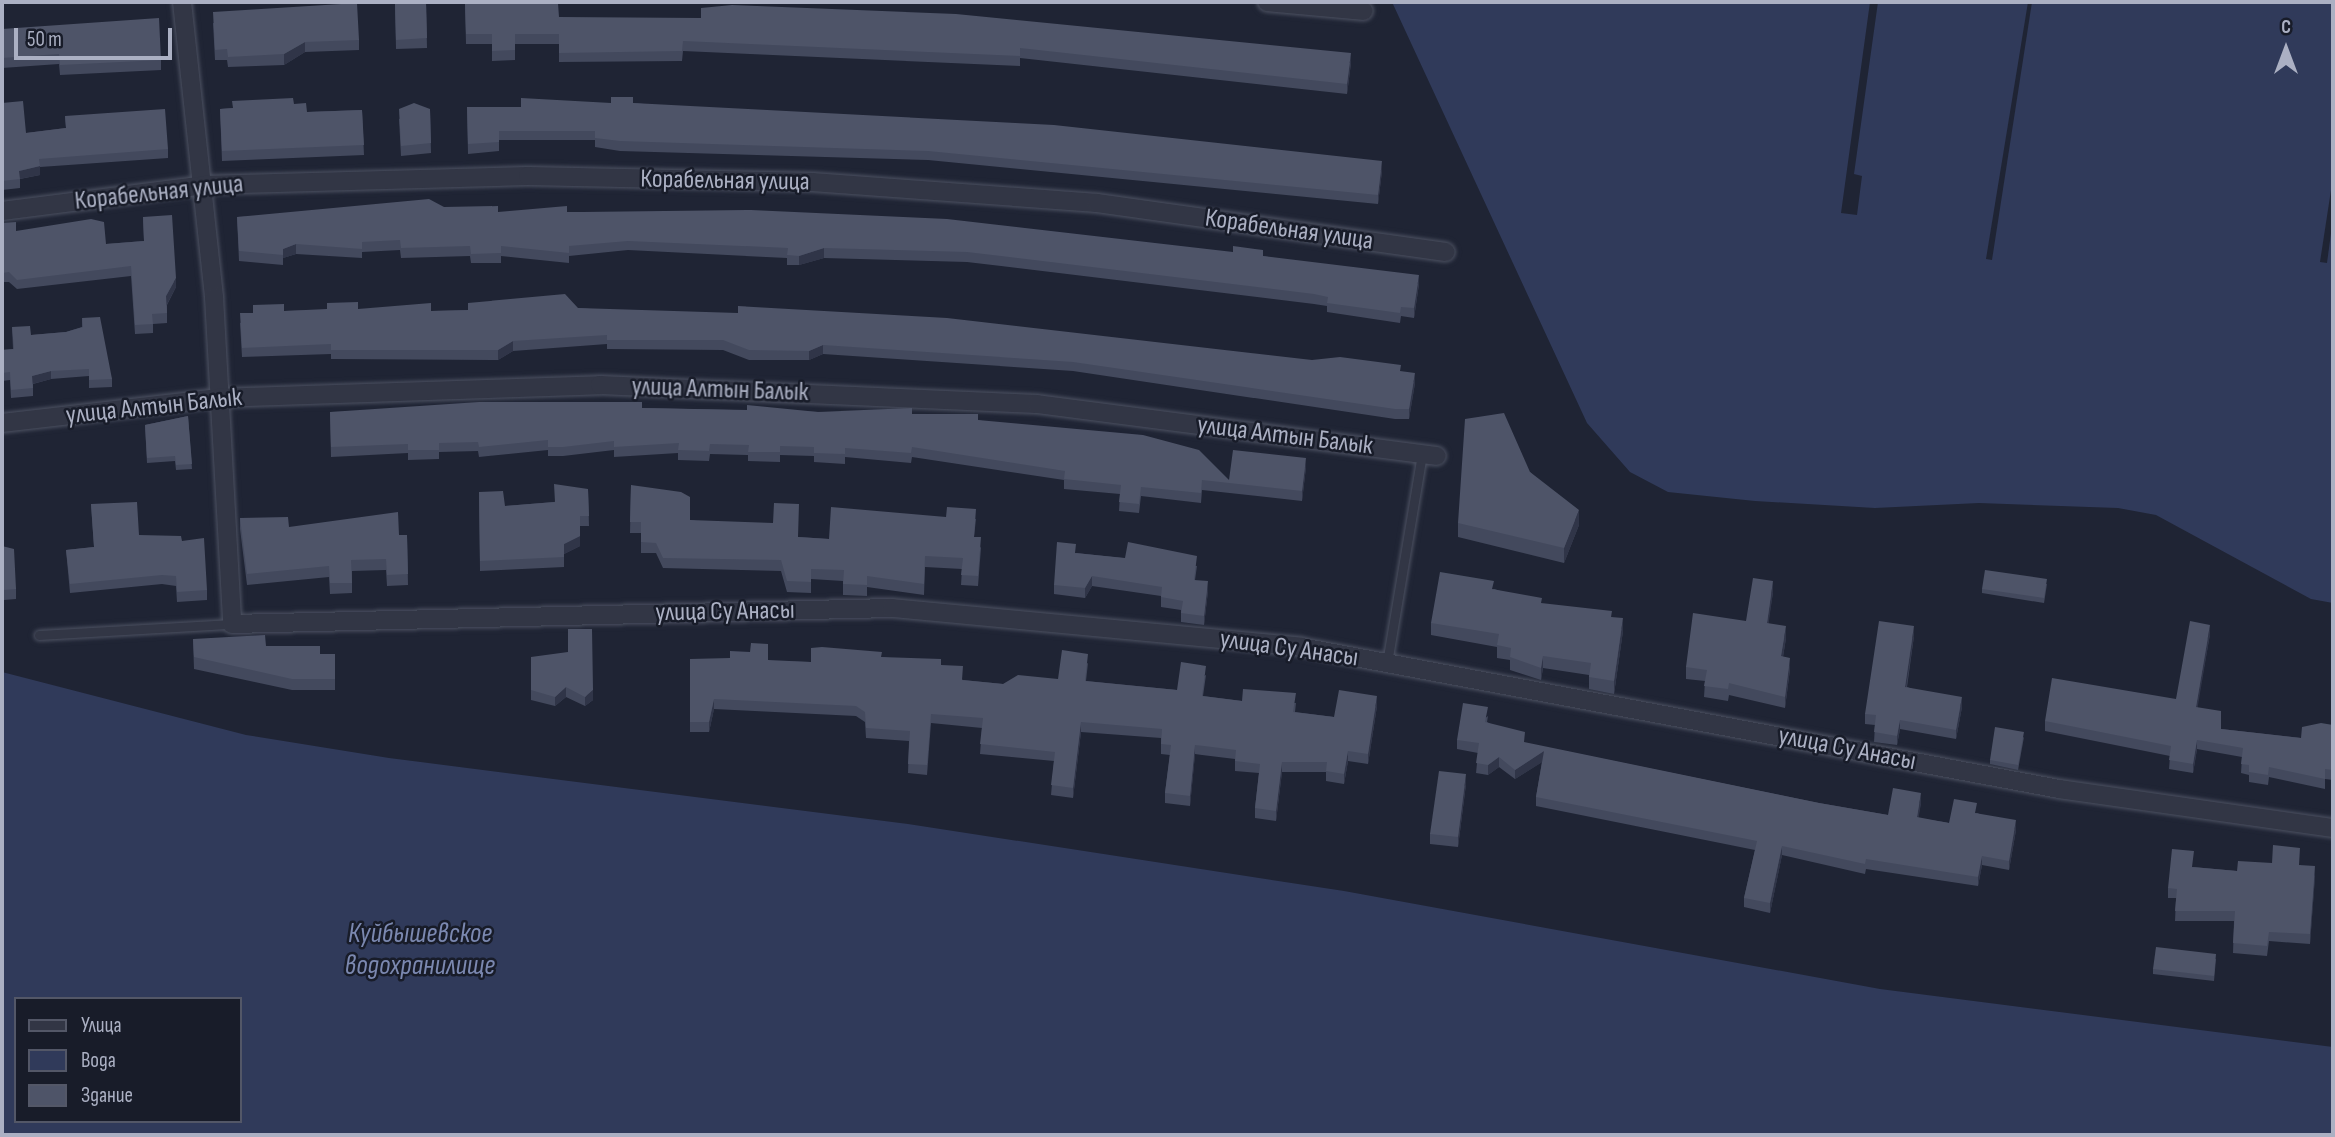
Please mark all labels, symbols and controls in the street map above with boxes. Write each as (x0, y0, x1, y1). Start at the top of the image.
scale bar (18, 14, 175, 58)
north arrow (2251, 14, 2321, 84)
text: С (2281, 16, 2291, 39)
text: 50 m (27, 27, 62, 52)
street label: Корабельная улица (640, 164, 810, 198)
street label: Корабельная улица (73, 169, 245, 217)
street label: Корабельная улица (1203, 203, 1375, 257)
street label: улица Алтын Балык (631, 371, 809, 409)
street label: улица Алтын Балык (64, 382, 244, 432)
street label: улица Алтын Балык (1195, 410, 1375, 462)
street label: улица Су Анасы (655, 595, 795, 629)
street label: улица Су Анасы (1218, 624, 1360, 674)
street label: улица Су Анасы (1776, 720, 1918, 778)
water label: Куйбышевское водохранилище (345, 917, 495, 983)
legend (14, 997, 242, 1123)
text: Улица (81, 1013, 122, 1038)
text: Вода (81, 1048, 116, 1073)
text: Здание (81, 1083, 133, 1108)

